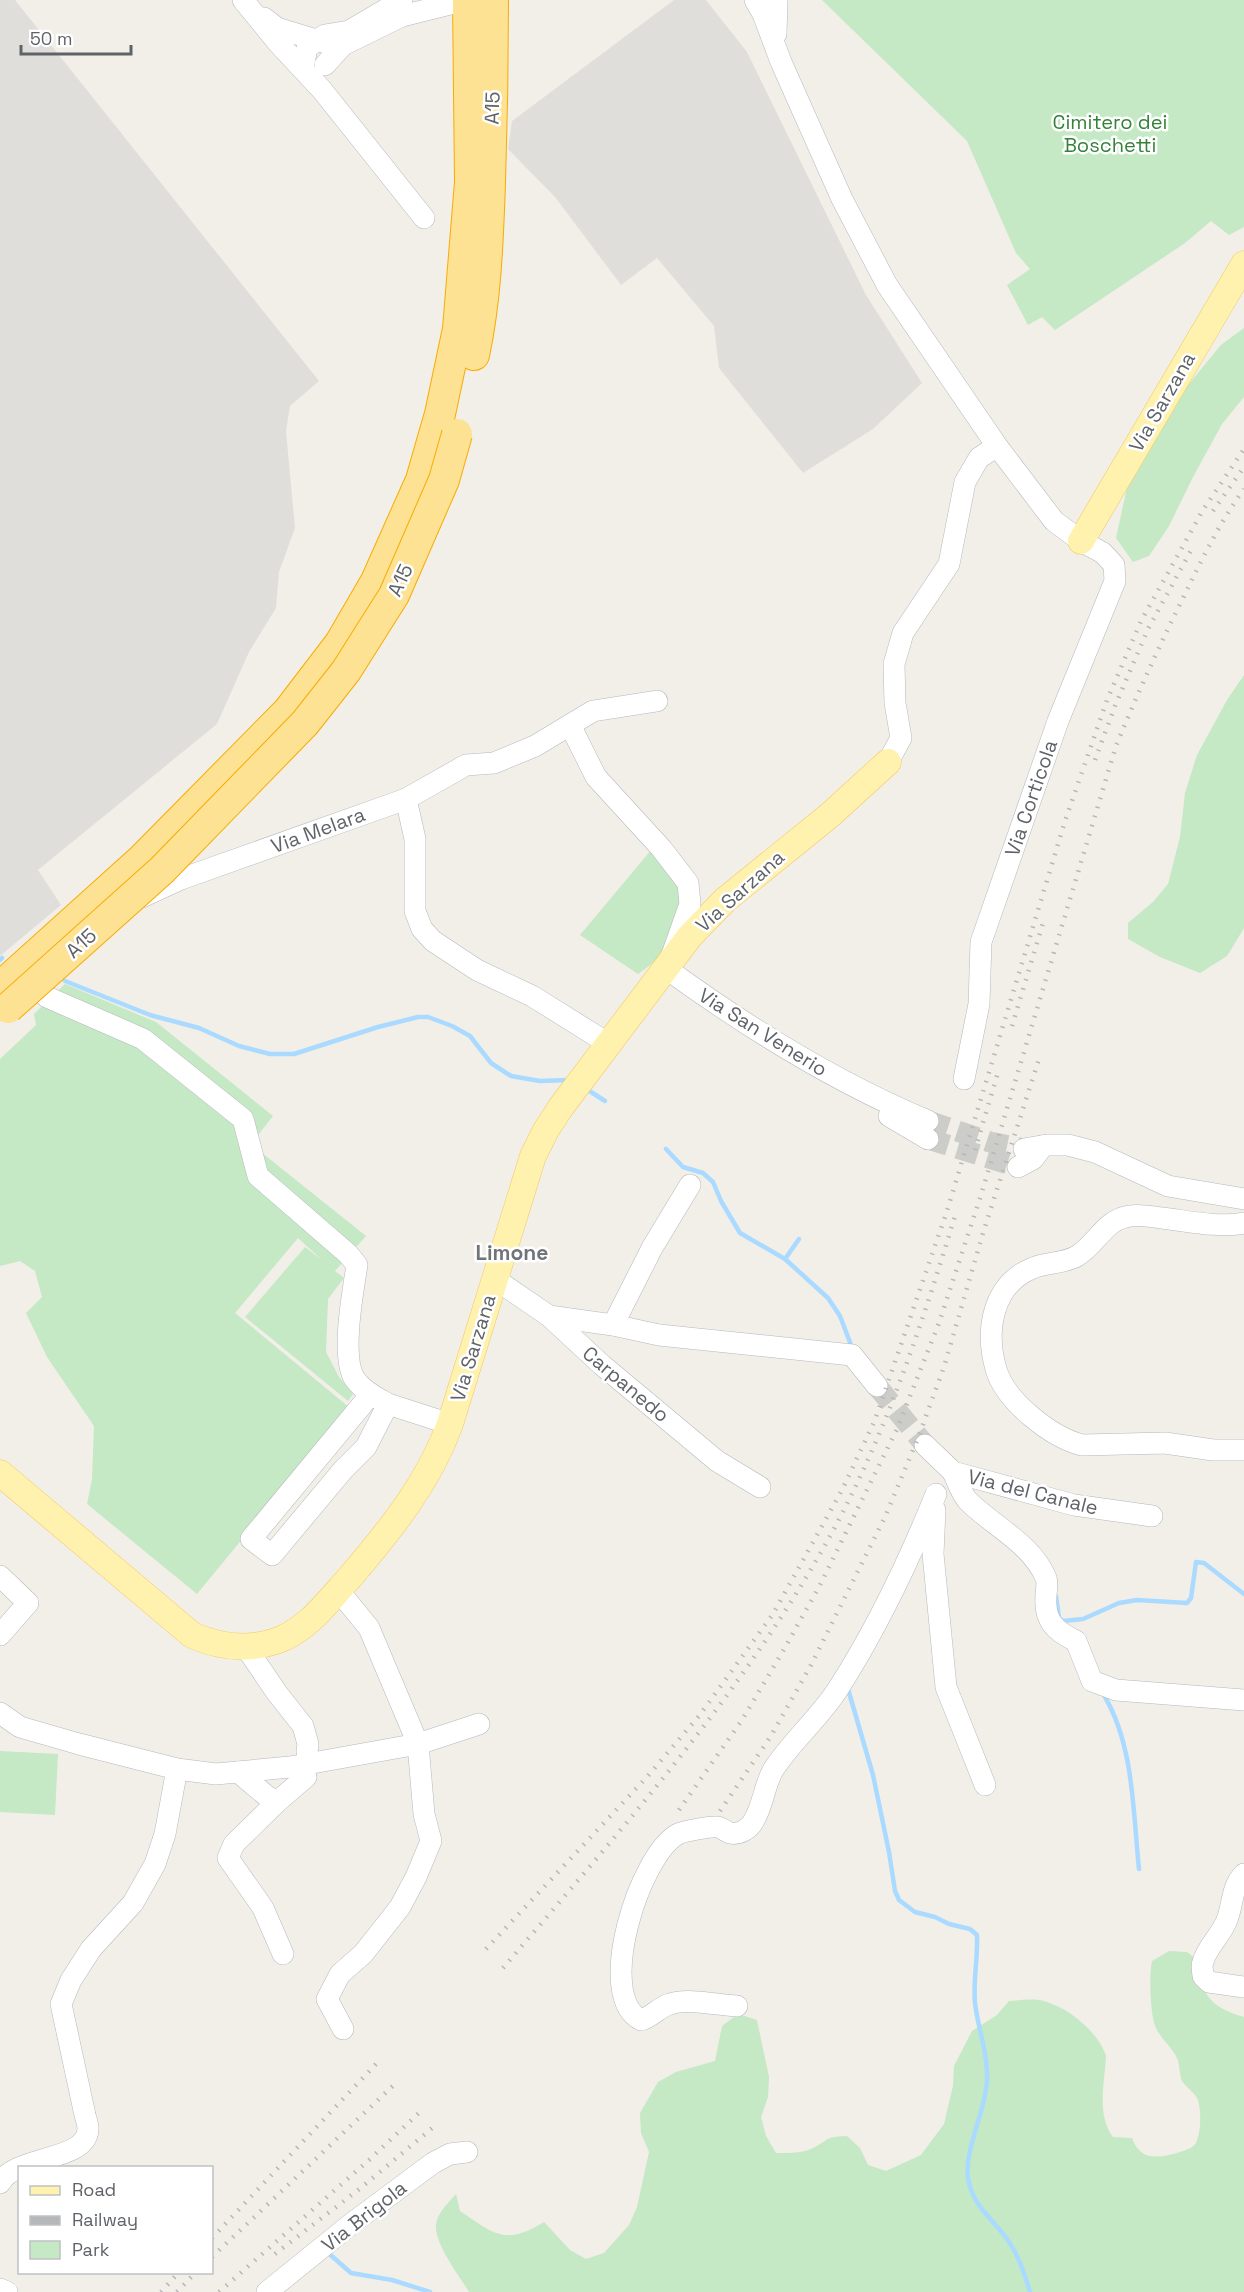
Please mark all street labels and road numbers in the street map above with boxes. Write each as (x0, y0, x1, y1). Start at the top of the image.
street label: A15 (478, 91, 506, 125)
street label: Via Sarzana (1123, 348, 1201, 456)
street label: A15 (381, 560, 419, 600)
street label: Via Corticola (999, 736, 1063, 860)
street label: Via Melara (267, 801, 369, 859)
street label: Via Sarzana (690, 844, 790, 938)
street label: A15 (60, 922, 102, 964)
street label: Via San Venerio (694, 982, 832, 1082)
street label: Via Sarzana (444, 1291, 502, 1405)
street label: Carpanedo (577, 1340, 675, 1428)
street label: Via del Canale (965, 1463, 1101, 1521)
street label: Via Brigola (316, 2175, 412, 2257)

